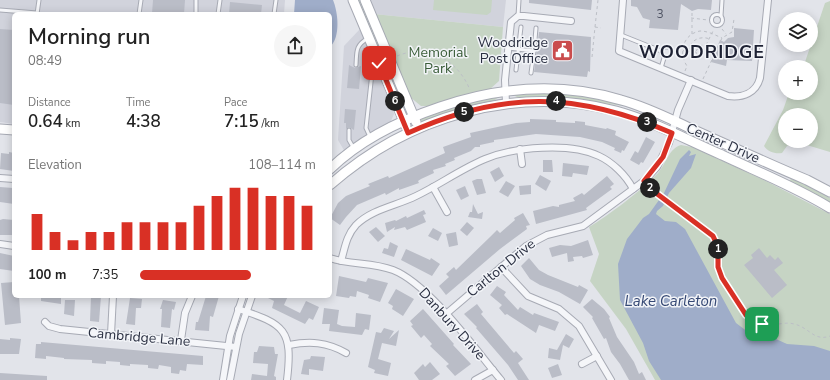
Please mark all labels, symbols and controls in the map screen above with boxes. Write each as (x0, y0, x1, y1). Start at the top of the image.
house number: 3 (656, 6, 664, 22)
map controls (778, 12, 818, 148)
button: layers (778, 12, 818, 52)
text: Morning run (28, 22, 151, 52)
button: share (274, 25, 316, 67)
place label: Woodridge Post Office (478, 33, 548, 68)
public building icon: Woodridge Post Office (550, 37, 576, 63)
district label: WOODRIDGE (639, 40, 765, 64)
park label: Memorial Park (408, 43, 468, 78)
pin (362, 46, 396, 80)
text: 08:49 (28, 52, 62, 70)
icon: check (368, 52, 390, 74)
button: + (778, 60, 818, 100)
pin: 6 (385, 91, 405, 111)
pin: 4 (546, 91, 566, 111)
text: 6 (392, 93, 398, 108)
text: 4 (553, 93, 559, 108)
text: Distance (28, 95, 71, 110)
text: Time (126, 95, 150, 110)
text: Pace (224, 95, 247, 110)
pin: 5 (454, 102, 474, 122)
text: 5 (461, 104, 467, 119)
button: − (778, 108, 818, 148)
text: 0.64 (28, 110, 63, 133)
text: 4:38 (126, 110, 161, 133)
text: 7:15 (224, 110, 259, 133)
pin: 3 (637, 112, 657, 132)
text: 3 (644, 114, 650, 129)
text: km (63, 116, 80, 131)
text: /km (259, 116, 279, 131)
street label: Center Drive (683, 118, 763, 168)
text: Elevation (28, 156, 82, 174)
text: 108–114 m (248, 156, 316, 174)
pin: 2 (640, 178, 660, 198)
text: 2 (647, 180, 653, 195)
street label: Carlton Drive (463, 234, 539, 302)
pin: 1 (708, 239, 728, 259)
text: 1 (715, 241, 721, 256)
text: 100 m (28, 266, 66, 284)
text: 7:35 (92, 266, 118, 284)
street label: Danbury Drive (414, 284, 490, 364)
water label: Lake Carleton (625, 291, 717, 311)
pin (745, 307, 779, 341)
icon: arrive (751, 313, 773, 335)
street label: Cambridge Lane (87, 323, 191, 351)

